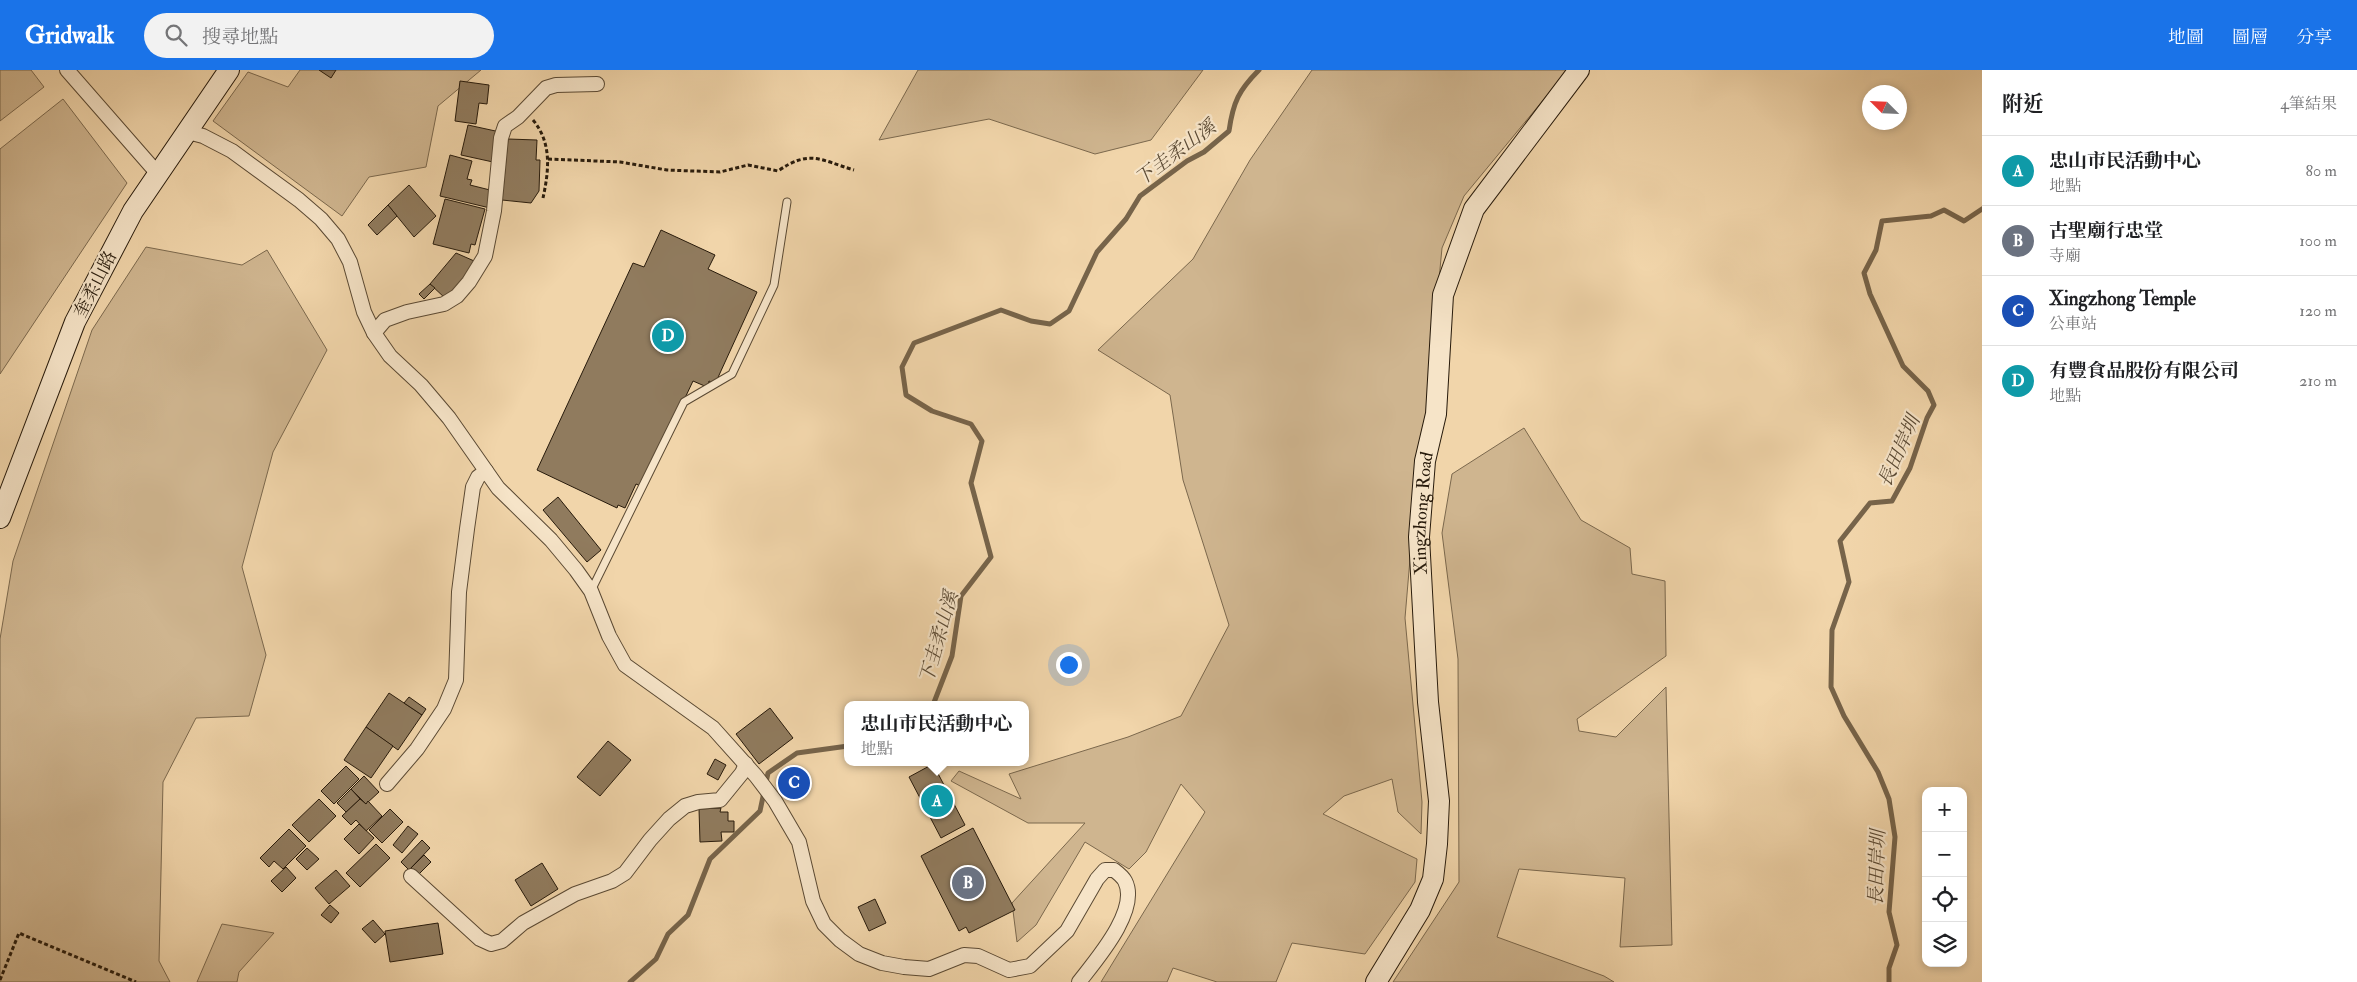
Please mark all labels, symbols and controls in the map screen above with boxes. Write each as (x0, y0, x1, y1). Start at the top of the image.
search box (144, 13, 494, 58)
text: Gridwalk (25, 20, 114, 51)
icon: search (162, 21, 190, 49)
text: 搜尋地點 (202, 25, 278, 49)
text: 地圖 (2168, 26, 2204, 49)
text: 圖層 (2232, 26, 2268, 49)
text: 分享 (2296, 26, 2332, 49)
north arrow (1862, 85, 1907, 130)
text: 附近 (2002, 91, 2044, 118)
text: 4筆結果 (2280, 94, 2337, 114)
water label: 下圭柔山溪 (1130, 113, 1222, 191)
text: 忠山市民活動中心 (2049, 149, 2201, 173)
text: A (2013, 161, 2023, 181)
text: 80 m (2306, 161, 2337, 181)
text: 地點 (2049, 176, 2081, 196)
text: 古聖廟行忠堂 (2049, 219, 2163, 243)
text: B (2013, 231, 2023, 251)
text: 100 m (2299, 231, 2337, 251)
text: 寺廟 (2049, 246, 2081, 266)
street label: 奎柔山路 (69, 247, 122, 322)
text: Xingzhong Temple (2049, 287, 2196, 311)
text: C (2012, 301, 2024, 321)
text: 120 m (2299, 301, 2337, 321)
text: 公車站 (2049, 314, 2097, 334)
pin: D (652, 317, 684, 355)
text: 有豐食品股份有限公司 (2049, 359, 2239, 383)
text: D (2011, 371, 2025, 391)
text: 210 m (2299, 371, 2337, 391)
text: 地點 (2049, 386, 2081, 406)
water label: 長田岸圳 (1872, 409, 1927, 491)
street label: Xingzhong Road (1408, 449, 1439, 575)
water label: 下圭柔山溪 (914, 586, 964, 686)
your location (1056, 652, 1082, 678)
popup (844, 701, 1029, 766)
text: 忠山市民活動中心 (860, 712, 1013, 736)
text: 地點 (860, 739, 893, 759)
pin: C (778, 764, 810, 802)
pin: A (921, 782, 953, 820)
map controls (1922, 787, 1967, 967)
button: + (1922, 787, 1967, 832)
water label: 長田岸圳 (1864, 827, 1890, 906)
button: − (1922, 832, 1967, 877)
pin: B (952, 864, 984, 902)
button: locate (1922, 877, 1967, 922)
button: layers (1922, 922, 1967, 967)

